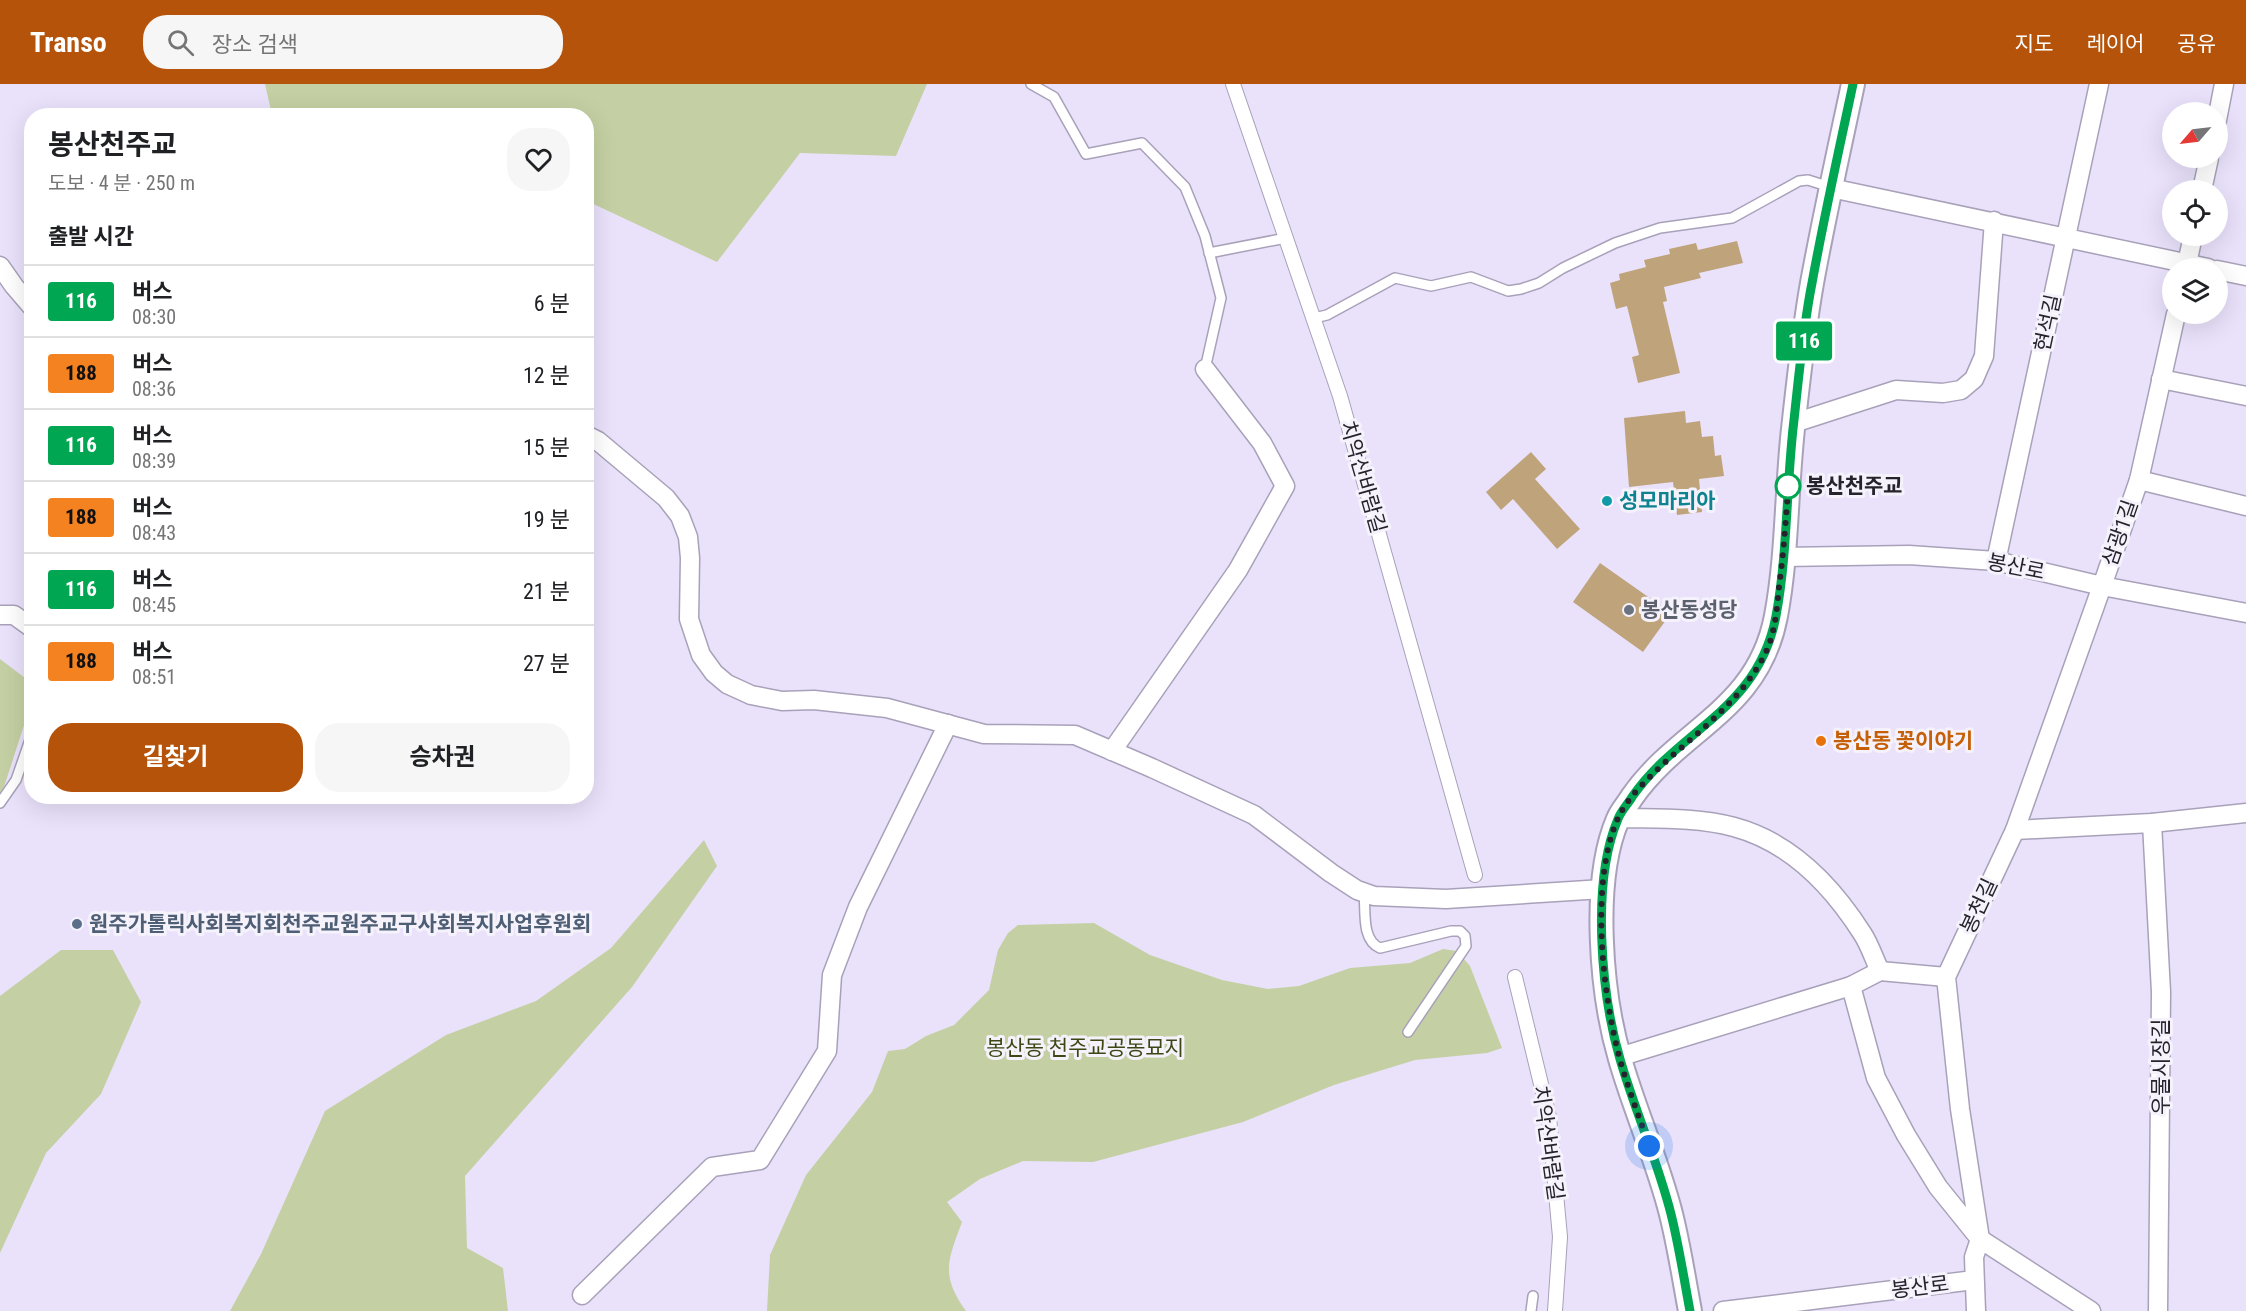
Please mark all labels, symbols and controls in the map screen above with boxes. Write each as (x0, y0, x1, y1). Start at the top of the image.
search box (143, 15, 563, 69)
text: Transo (30, 26, 107, 59)
icon: search (164, 26, 197, 59)
text: 장소 검색 (212, 32, 298, 57)
text: 지도 (2015, 32, 2053, 56)
text: 레이어 (2086, 32, 2144, 56)
text: 공유 (2177, 32, 2216, 56)
north arrow (2162, 102, 2228, 168)
map controls (2162, 102, 2228, 324)
text: 봉산천주교 (48, 128, 177, 161)
button: heart (507, 128, 570, 191)
text: 도보 · 4 분 · 250 m (48, 171, 195, 195)
button: locate (2162, 180, 2228, 246)
text: 출발 시간 (48, 224, 134, 249)
button: layers (2162, 258, 2228, 324)
text: 버스 (132, 279, 172, 304)
text: 116 (65, 289, 97, 313)
text: 6 분 (534, 291, 570, 316)
street label: 현석길 (2030, 292, 2066, 354)
text: 08:30 (132, 305, 176, 329)
line badge: 116 (1770, 322, 1838, 360)
text: 116 (1788, 329, 1820, 353)
text: 버스 (132, 351, 172, 376)
text: 188 (65, 361, 97, 385)
text: 12 분 (523, 363, 570, 388)
text: 08:36 (132, 377, 176, 401)
street label: 치악산바람길 (1335, 418, 1391, 536)
text: 버스 (132, 423, 172, 448)
text: 116 (65, 433, 97, 457)
text: 15 분 (523, 435, 570, 460)
text: 08:39 (132, 449, 176, 473)
marker: 봉산천주교 (1775, 473, 1801, 499)
place label: 봉산천주교 (1806, 474, 1903, 498)
place label: 성모마리아 (1619, 489, 1716, 513)
marker: 성모마리아 (1600, 494, 1614, 508)
text: 버스 (132, 495, 172, 520)
street label: 삼광1길 (2098, 497, 2142, 569)
text: 188 (65, 505, 97, 529)
text: 19 분 (523, 507, 570, 532)
text: 08:43 (132, 521, 176, 545)
street label: 봉산로 (1985, 550, 2047, 584)
text: 버스 (132, 567, 172, 592)
text: 116 (65, 577, 97, 601)
text: 21 분 (523, 579, 570, 604)
text: 08:45 (132, 593, 176, 617)
place label: 봉산동성당 (1641, 598, 1738, 622)
marker: 봉산동성당 (1622, 603, 1636, 617)
text: 버스 (132, 639, 172, 664)
text: 188 (65, 649, 97, 673)
text: 27 분 (523, 651, 570, 676)
text: 08:51 (132, 665, 176, 689)
button: 길찾기 (48, 723, 303, 792)
button: 승차권 (315, 723, 570, 792)
place label: 봉산동 꽃이야기 (1833, 729, 1973, 753)
marker: 봉산동 꽃이야기 (1814, 734, 1828, 748)
street label: 봉천길 (1956, 875, 2002, 937)
place label: 원주가톨릭사회복지회천주교원주교구사회복지사업후원회 (89, 912, 591, 936)
marker: 원주가톨릭사회복지회천주교원주교구사회복지사업후원회 (70, 917, 84, 931)
street label: 우물시장길 (2149, 1019, 2173, 1115)
park label: 봉산동 천주교공동묘지 (986, 1036, 1184, 1060)
street label: 치악산바람길 (1528, 1084, 1568, 1202)
your location (1634, 1131, 1664, 1161)
street label: 봉산로 (1890, 1272, 1950, 1302)

